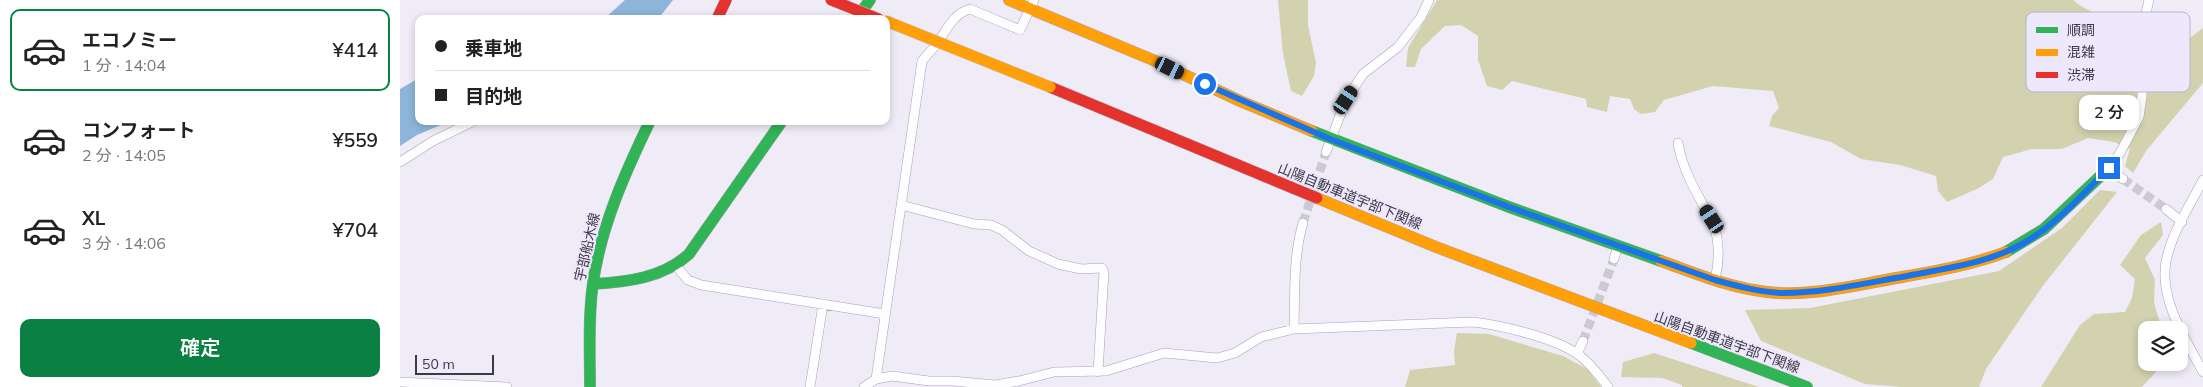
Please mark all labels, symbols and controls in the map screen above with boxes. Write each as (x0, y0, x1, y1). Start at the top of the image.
legend (2026, 12, 2190, 92)
text: 順調 (2067, 21, 2095, 39)
icon: car (22, 28, 67, 73)
text: エコノミー (82, 28, 177, 52)
text: 乗車地 (465, 36, 522, 60)
text: ¥414 (332, 38, 378, 62)
text: 混雑 (2067, 43, 2095, 61)
text: 1 分 · 14:04 (82, 55, 166, 75)
car (1153, 55, 1186, 81)
text: 渋滞 (2067, 66, 2095, 84)
route start (1194, 73, 1216, 95)
car (1331, 83, 1360, 117)
text: 目的地 (465, 84, 522, 108)
callout: 2 分 (2079, 96, 2139, 130)
text: 2 分 (2094, 102, 2124, 122)
icon: car (22, 118, 67, 163)
text: コンフォート (82, 118, 195, 142)
text: ¥559 (332, 128, 378, 152)
text: 2 分 · 14:05 (82, 145, 166, 165)
route end (2098, 157, 2120, 179)
street label: 山陽自動車道宇部下関線 (1275, 159, 1425, 233)
car (1697, 202, 1726, 236)
text: XL (82, 206, 105, 230)
icon: car (22, 208, 67, 253)
street label: 宇部船木線 (570, 211, 604, 283)
text: ¥704 (332, 218, 378, 242)
text: 3 分 · 14:06 (82, 233, 166, 253)
street label: 山陽自動車道宇部下関線 (1652, 307, 1802, 377)
button: 確定 (20, 319, 380, 377)
map controls (2138, 321, 2188, 371)
button: layers (2138, 321, 2188, 371)
scale bar (415, 352, 494, 375)
text: 50 m (422, 355, 455, 373)

